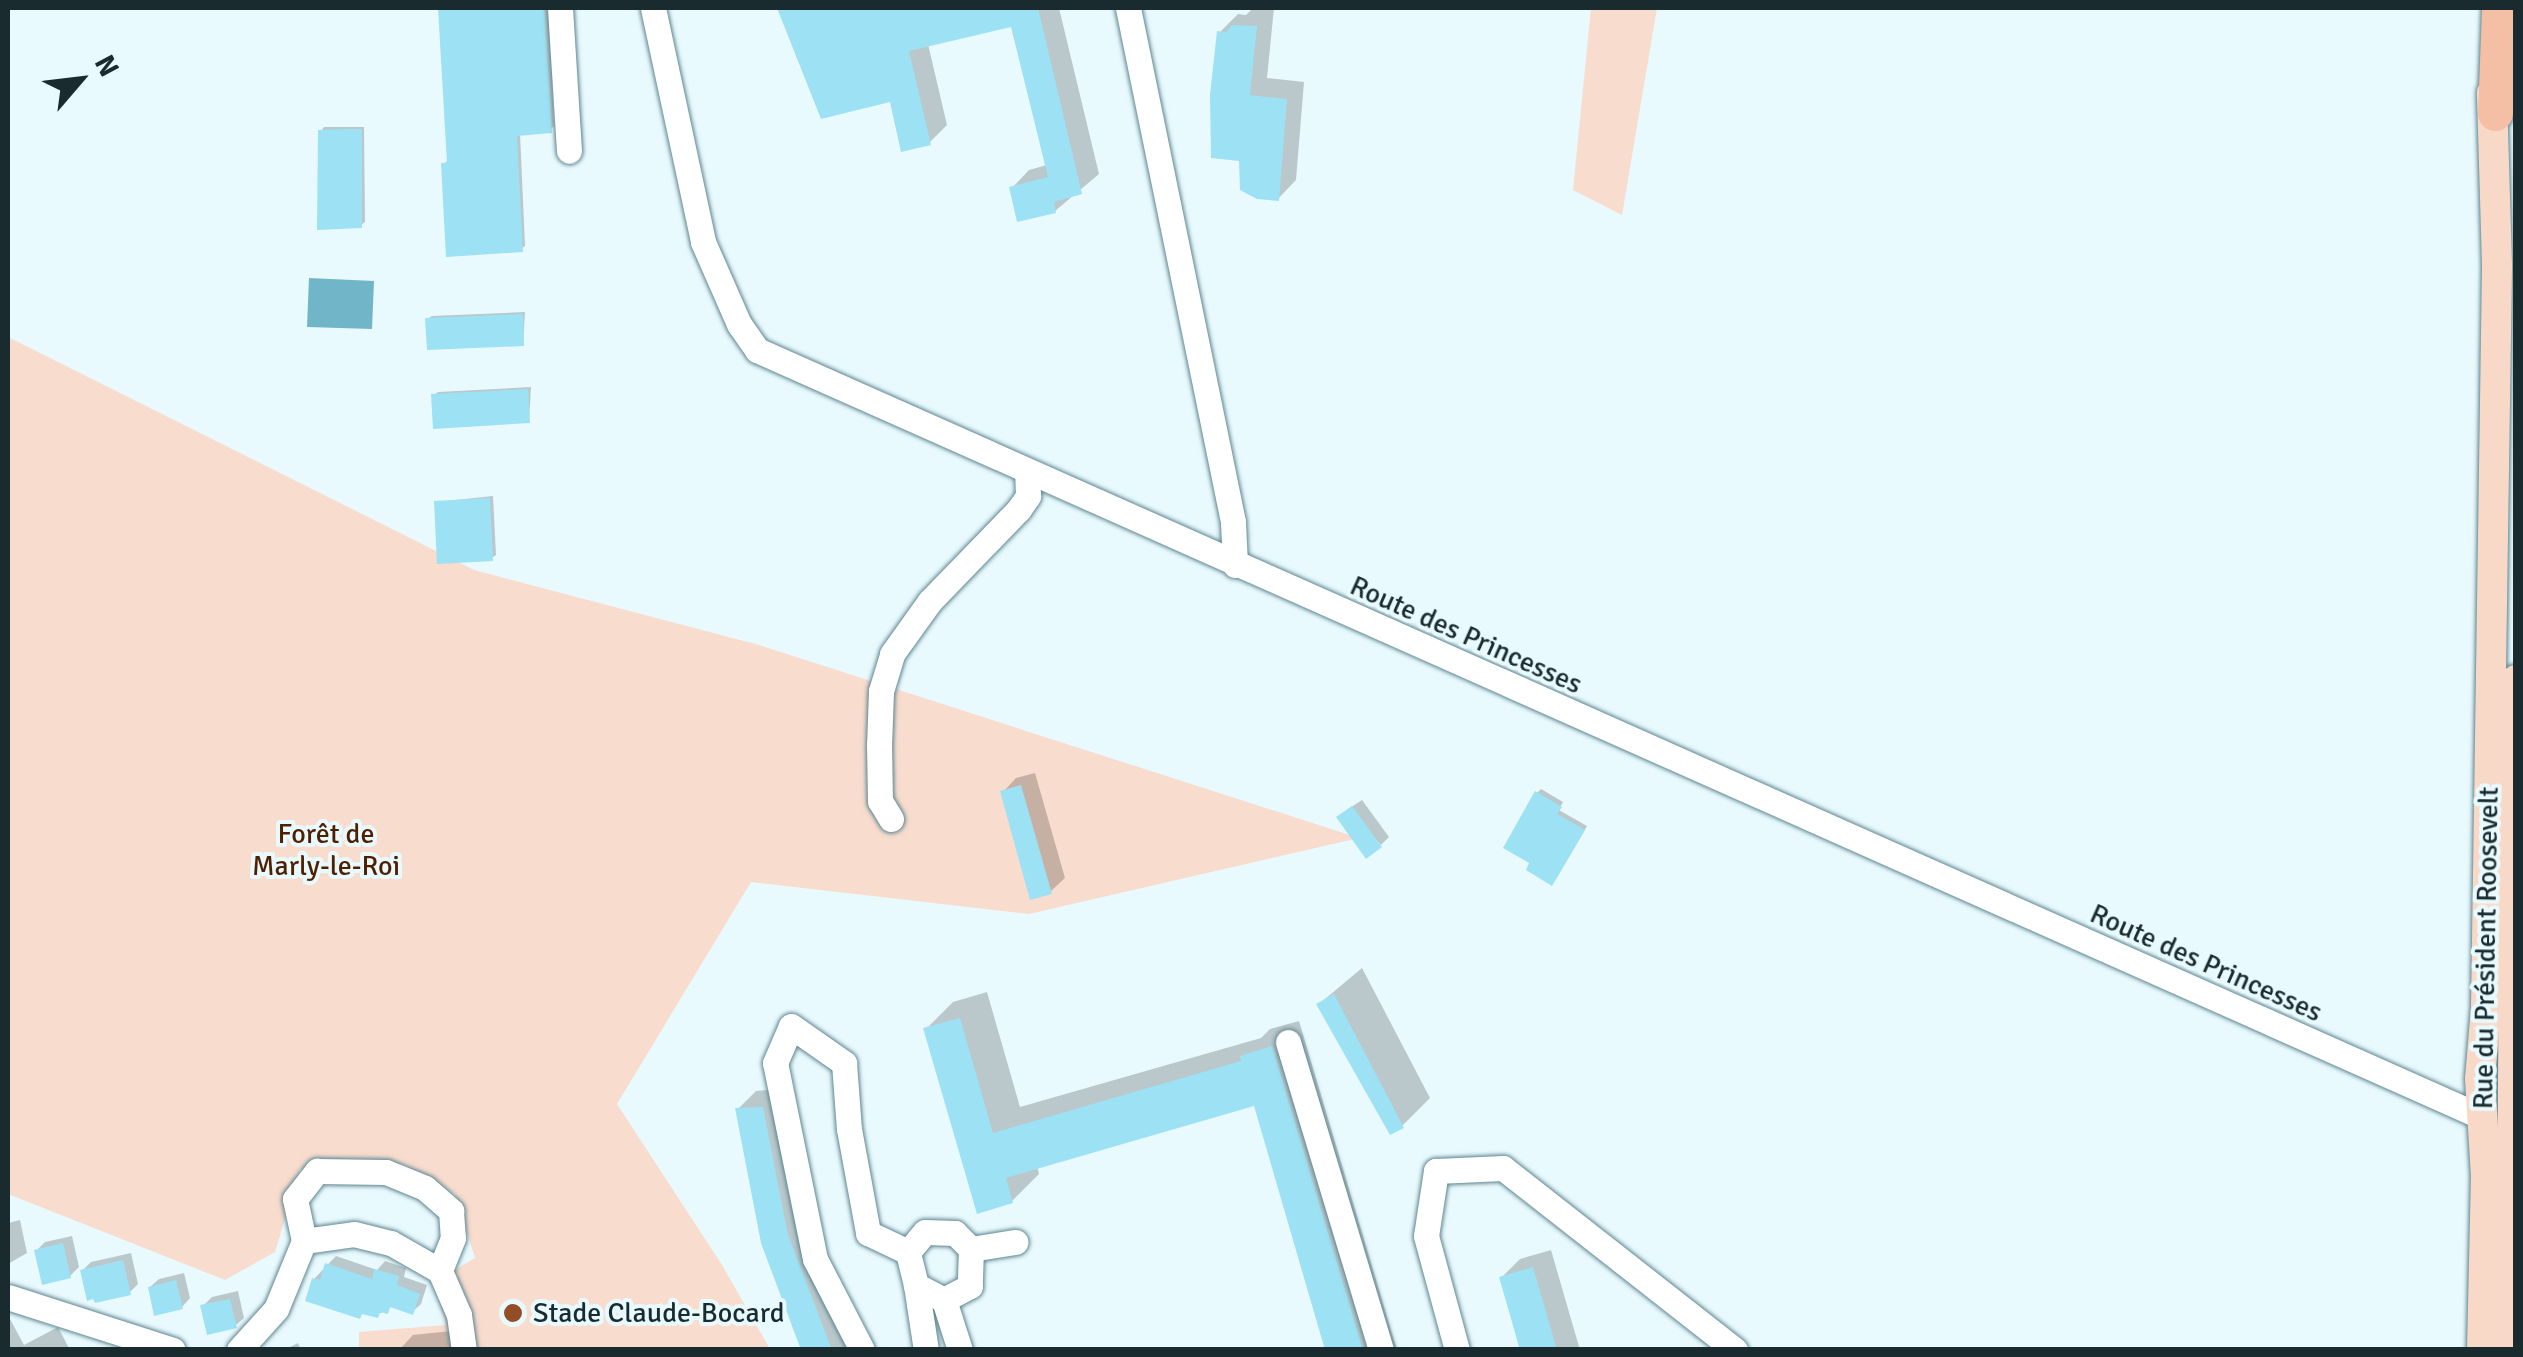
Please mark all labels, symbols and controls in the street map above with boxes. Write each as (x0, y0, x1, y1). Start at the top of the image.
north arrow (30, 30, 130, 130)
text: N (87, 49, 126, 82)
street label: Route des Princesses (1345, 569, 1587, 701)
street label: Rue du Président Roosevelt (2466, 786, 2506, 1110)
park label: Forêt de Marly-le-Roi (252, 817, 400, 883)
street label: Route des Princesses (2085, 897, 2327, 1029)
place label: Stade Claude-Bocard (533, 1296, 785, 1330)
marker: Stade Claude-Bocard (502, 1302, 524, 1324)

